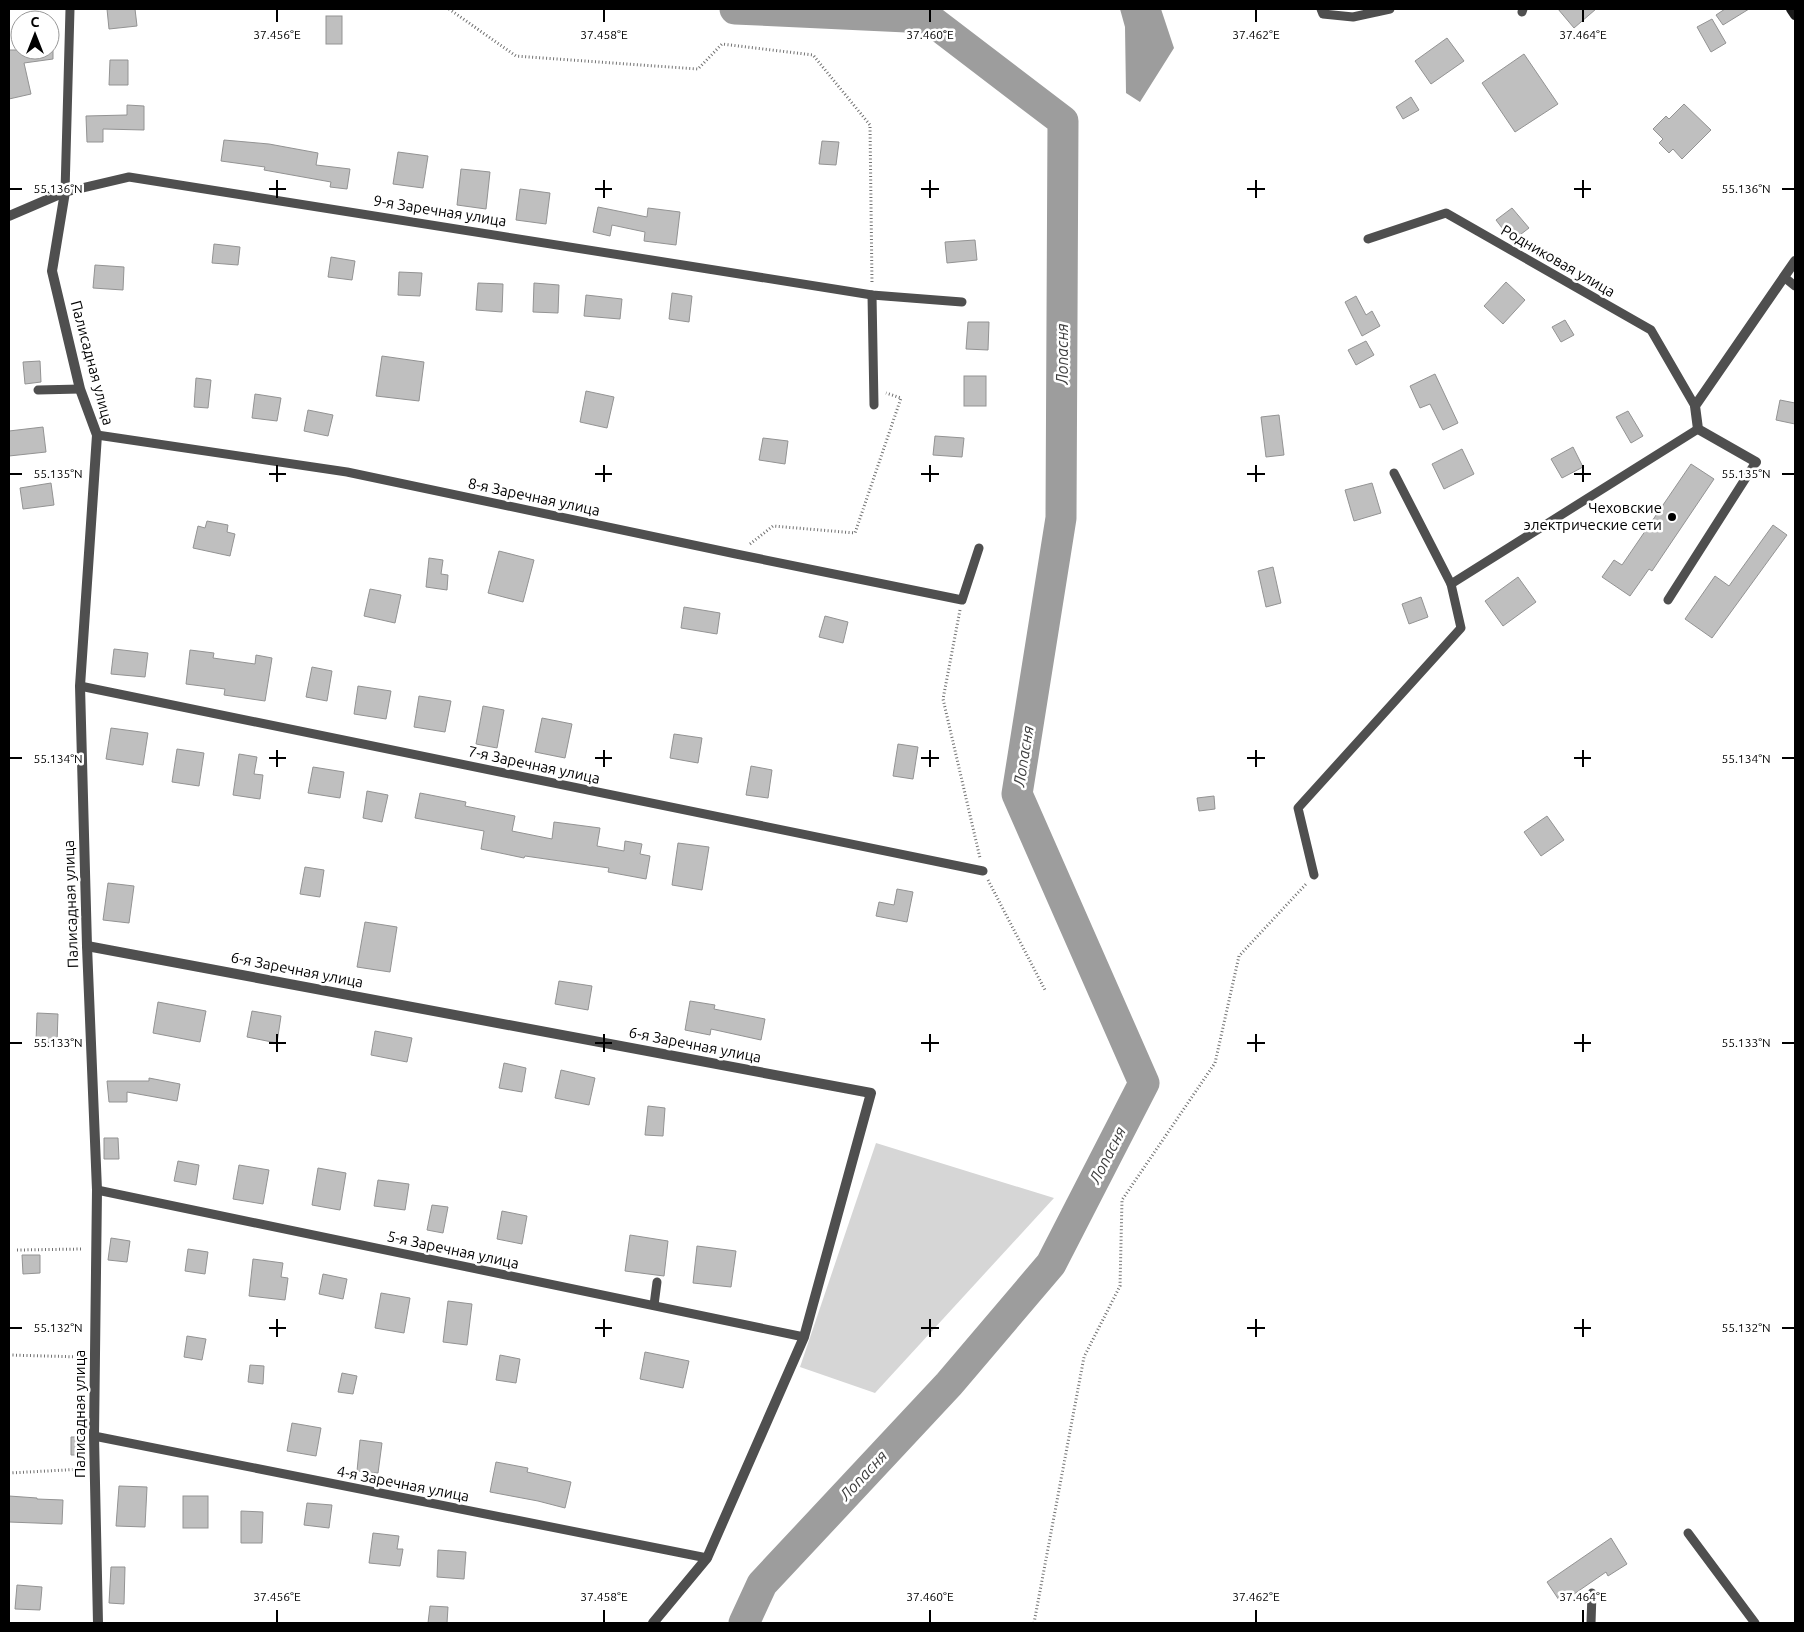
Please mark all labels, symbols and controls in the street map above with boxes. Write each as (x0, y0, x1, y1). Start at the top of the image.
north arrow (10, 10, 60, 60)
text: С (31, 14, 40, 30)
text: 37.456°E (253, 28, 301, 41)
text: 37.458°E (580, 28, 628, 41)
text: 37.460°E (906, 28, 954, 41)
text: 37.462°E (1232, 28, 1280, 41)
text: 37.464°E (1559, 28, 1607, 41)
text: 55.136°N (33, 182, 83, 195)
text: 55.136°N (1721, 182, 1771, 195)
street label: 9-я Заречная улица (372, 192, 508, 229)
street label: Родниковая улица (1498, 221, 1618, 300)
street label: Палисадная улица (68, 299, 117, 427)
water label: Лопасня (1053, 323, 1071, 386)
text: 55.135°N (33, 467, 83, 480)
text: 55.135°N (1721, 467, 1771, 480)
street label: 8-я Заречная улица (467, 474, 602, 519)
place label: Чеховские электрические сети (1523, 499, 1662, 533)
marker: Чеховские электрические сети (1666, 511, 1678, 523)
water label: Лопасня (1009, 724, 1037, 789)
street label: 7-я Заречная улица (467, 742, 602, 787)
text: 55.134°N (33, 752, 83, 765)
text: 55.134°N (1721, 752, 1771, 765)
street label: Палисадная улица (60, 840, 81, 968)
street label: 6-я Заречная улица (230, 948, 365, 991)
street label: 6-я Заречная улица (628, 1023, 763, 1066)
text: 55.133°N (33, 1036, 83, 1049)
text: 55.133°N (1721, 1036, 1771, 1049)
water label: Лопасня (1085, 1124, 1129, 1187)
street label: 5-я Заречная улица (386, 1227, 521, 1272)
text: 55.132°N (33, 1321, 83, 1334)
text: 55.132°N (1721, 1321, 1771, 1334)
street label: Палисадная улица (71, 1350, 88, 1478)
water label: Лопасня (835, 1446, 890, 1504)
street label: 4-я Заречная улица (336, 1462, 471, 1505)
text: 37.456°E (253, 1590, 301, 1603)
text: 37.458°E (580, 1590, 628, 1603)
text: 37.460°E (906, 1590, 954, 1603)
text: 37.462°E (1232, 1590, 1280, 1603)
text: 37.464°E (1559, 1590, 1607, 1603)

